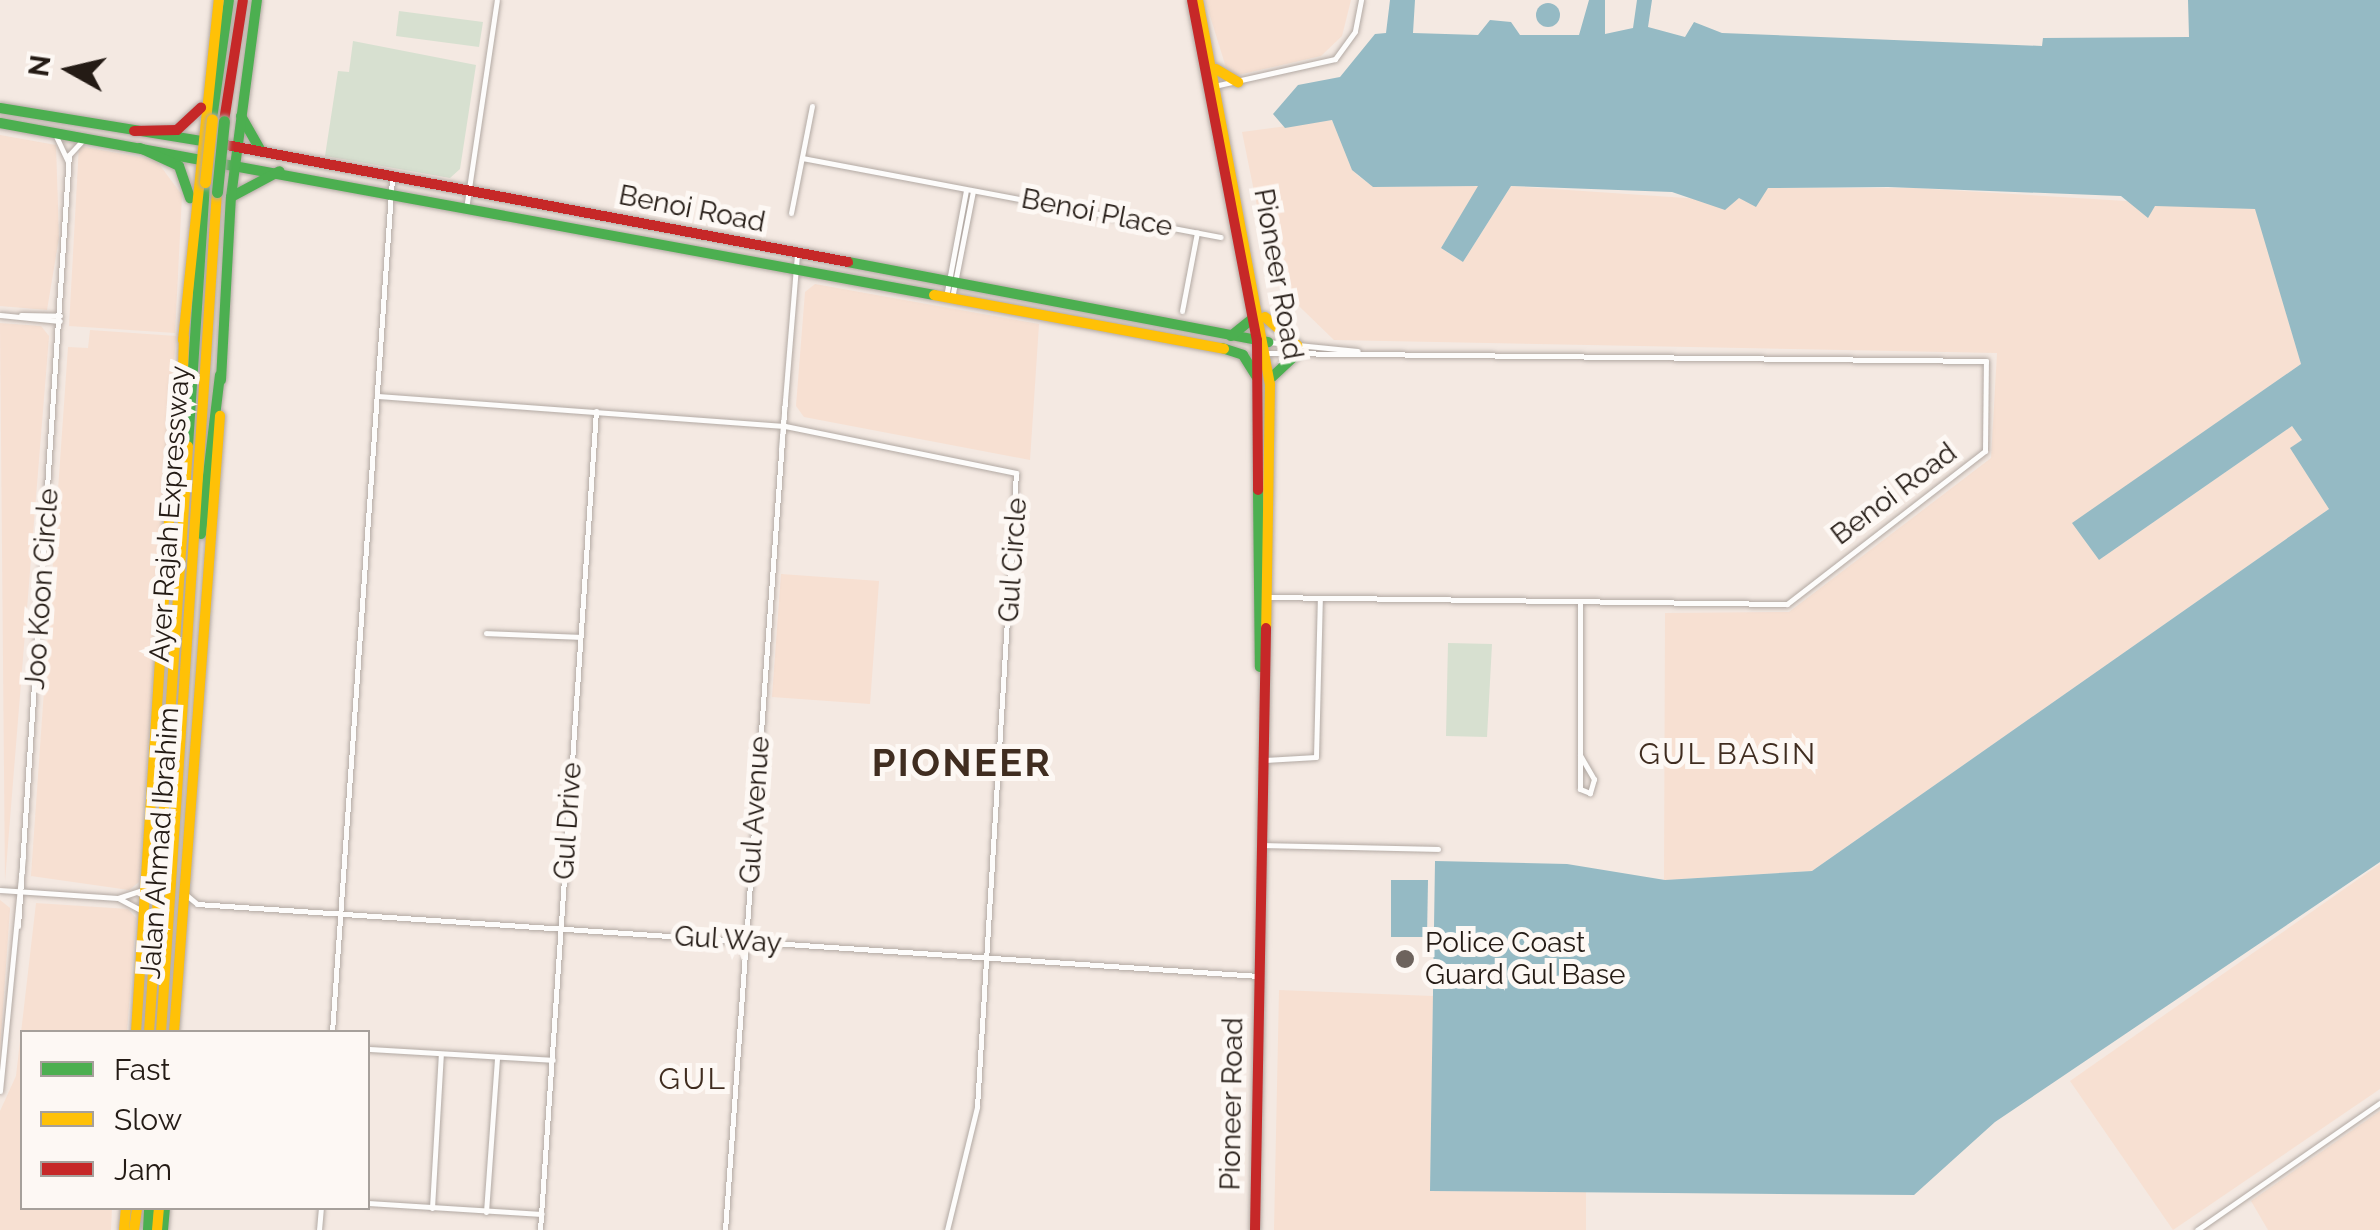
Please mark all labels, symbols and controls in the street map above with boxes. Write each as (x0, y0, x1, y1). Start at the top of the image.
north arrow (20, 20, 120, 120)
text: N (22, 53, 58, 79)
street label: Benoi Road (616, 178, 768, 240)
street label: Benoi Place (1019, 182, 1175, 244)
street label: Pioneer Road (1246, 186, 1310, 362)
street label: Ayer Rajah Expressway (143, 364, 197, 664)
street label: Benoi Road (1825, 436, 1963, 552)
street label: Joo Koon Circle (18, 487, 66, 691)
street label: Gul Circle (992, 496, 1034, 624)
street label: Jalan Ahmad Ibrahim (134, 706, 186, 980)
street label: Gul Avenue (733, 734, 777, 886)
district label: GUL BASIN (1638, 736, 1818, 772)
district label: PIONEER (872, 740, 1052, 786)
street label: Gul Drive (547, 761, 589, 881)
street label: Gul Way (672, 919, 784, 961)
place label: Police Coast Guard Gul Base (1425, 926, 1626, 992)
marker: Police Coast Guard Gul Base (1394, 948, 1416, 970)
street label: Pioneer Road (1214, 1017, 1250, 1191)
legend (20, 1030, 370, 1210)
text: Fast (114, 1052, 171, 1087)
district label: GUL (658, 1061, 728, 1097)
text: Slow (114, 1102, 182, 1137)
text: Jam (114, 1152, 172, 1187)

